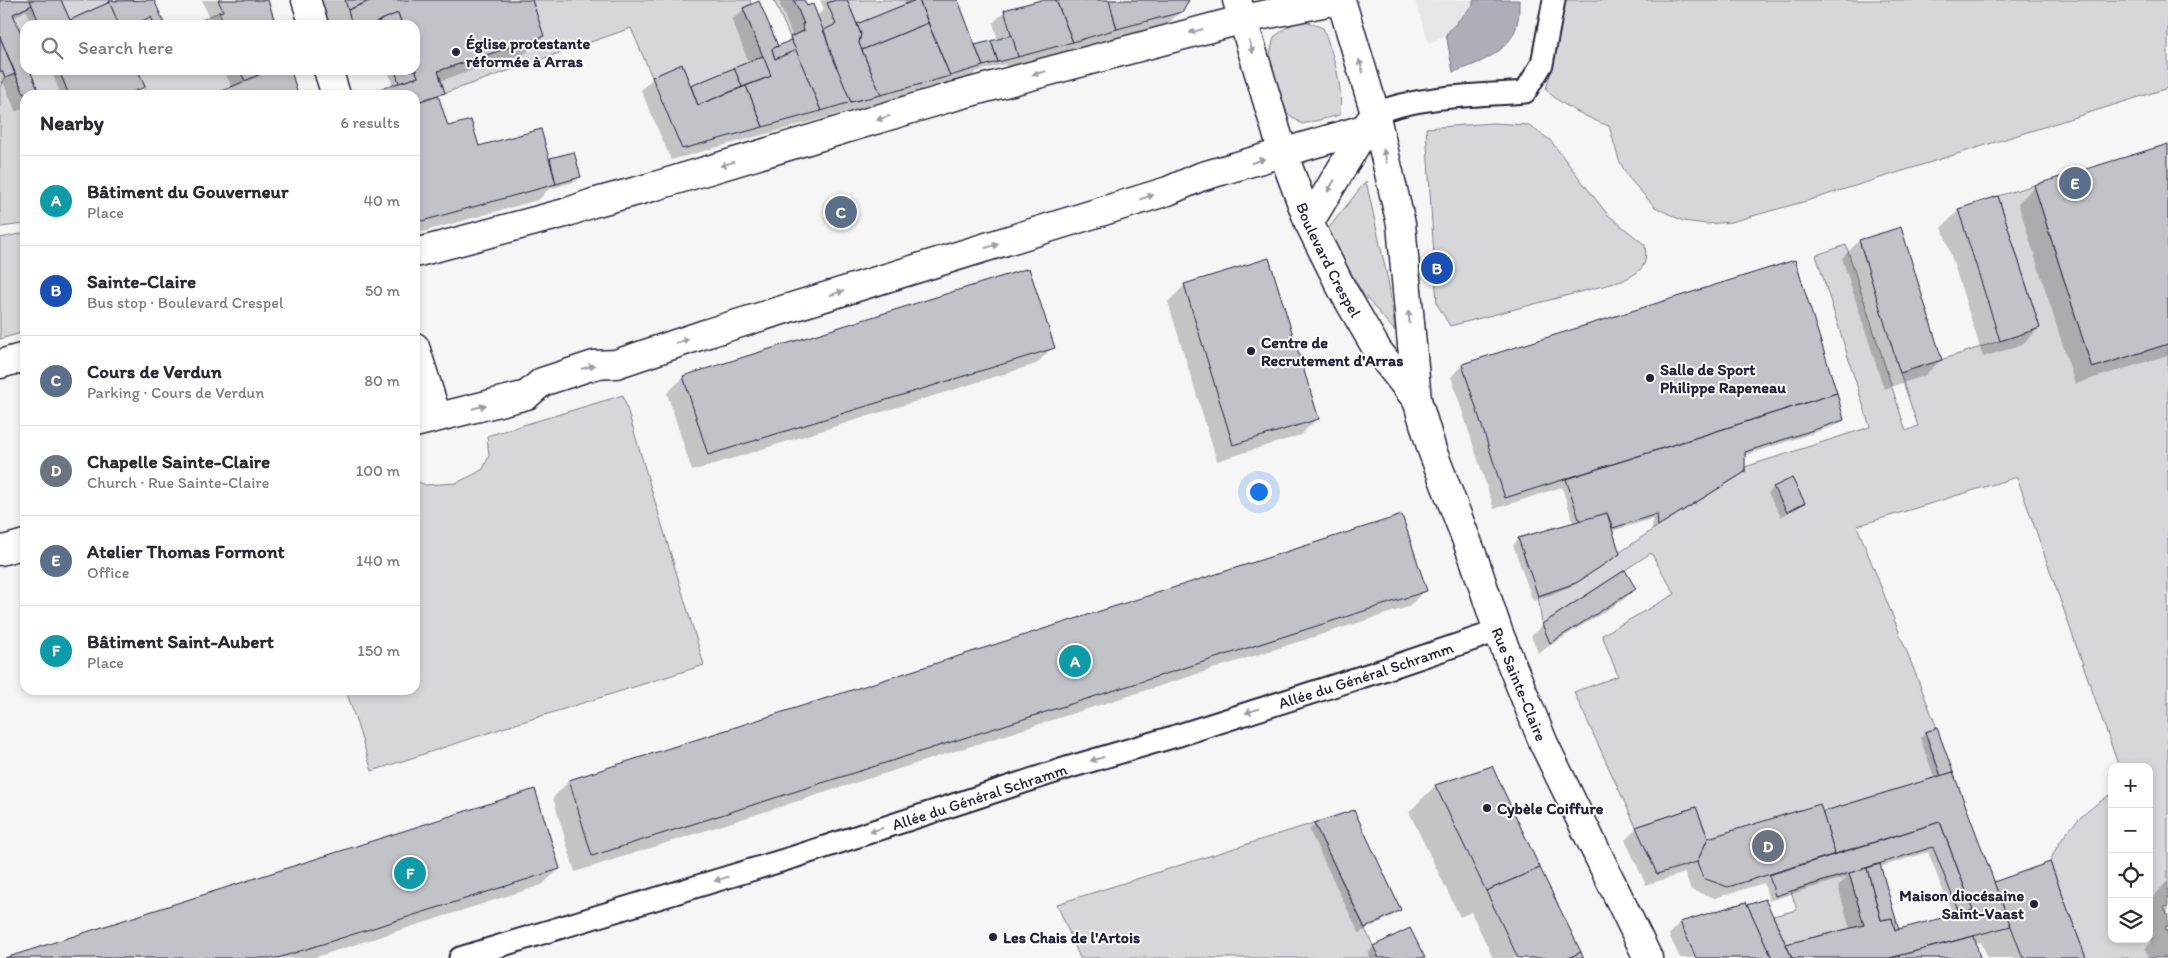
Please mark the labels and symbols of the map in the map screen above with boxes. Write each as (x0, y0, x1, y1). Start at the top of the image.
one-way arrow (1189, 28, 1204, 36)
place label: Église protestante réformée à Arras (466, 34, 590, 71)
one-way arrow (1248, 39, 1256, 54)
marker: Église protestante réformée à Arras (450, 46, 462, 58)
one-way arrow (1357, 59, 1364, 74)
one-way arrow (1032, 69, 1047, 77)
one-way arrow (876, 114, 891, 122)
one-way arrow (1381, 149, 1389, 164)
one-way arrow (1250, 157, 1265, 165)
one-way arrow (720, 160, 735, 168)
pin: E (2059, 164, 2091, 202)
one-way arrow (1326, 179, 1335, 192)
pin: C (825, 193, 857, 231)
one-way arrow (1140, 193, 1155, 201)
street label: Boulevard Crespel (1292, 200, 1365, 321)
one-way arrow (985, 241, 1000, 249)
pin: B (1421, 249, 1453, 287)
one-way arrow (829, 289, 844, 296)
one-way arrow (1405, 308, 1413, 324)
place label: Centre de Recrutement d'Arras (1261, 333, 1403, 370)
one-way arrow (674, 337, 689, 345)
marker: Centre de Recrutement d'Arras (1245, 345, 1257, 357)
place label: Salle de Sport Philippe Rapeneau (1660, 360, 1786, 398)
one-way arrow (581, 363, 596, 371)
marker: Salle de Sport Philippe Rapeneau (1644, 372, 1656, 384)
one-way arrow (472, 403, 487, 411)
your location (1246, 479, 1272, 505)
street label: Rue Sainte-Claire (1487, 624, 1551, 744)
street label: Allée du Général Schramm (1276, 638, 1456, 713)
pin: A (1059, 642, 1091, 680)
one-way arrow (1244, 708, 1259, 716)
one-way arrow (1089, 755, 1104, 763)
street label: Allée du Général Schramm (890, 760, 1070, 834)
place label: Cybèle Coiffure (1497, 799, 1604, 819)
marker: Cybèle Coiffure (1481, 802, 1493, 814)
one-way arrow (868, 827, 883, 835)
pin: D (1752, 827, 1784, 865)
pin: F (394, 854, 426, 892)
one-way arrow (713, 876, 728, 884)
place label: Maison diocésaine Saint-Vaast (1899, 886, 2024, 923)
marker: Maison diocésaine Saint-Vaast (2028, 898, 2040, 910)
place label: Les Chais de l'Artois (1003, 928, 1140, 947)
marker: Les Chais de l'Artois (987, 931, 999, 943)

